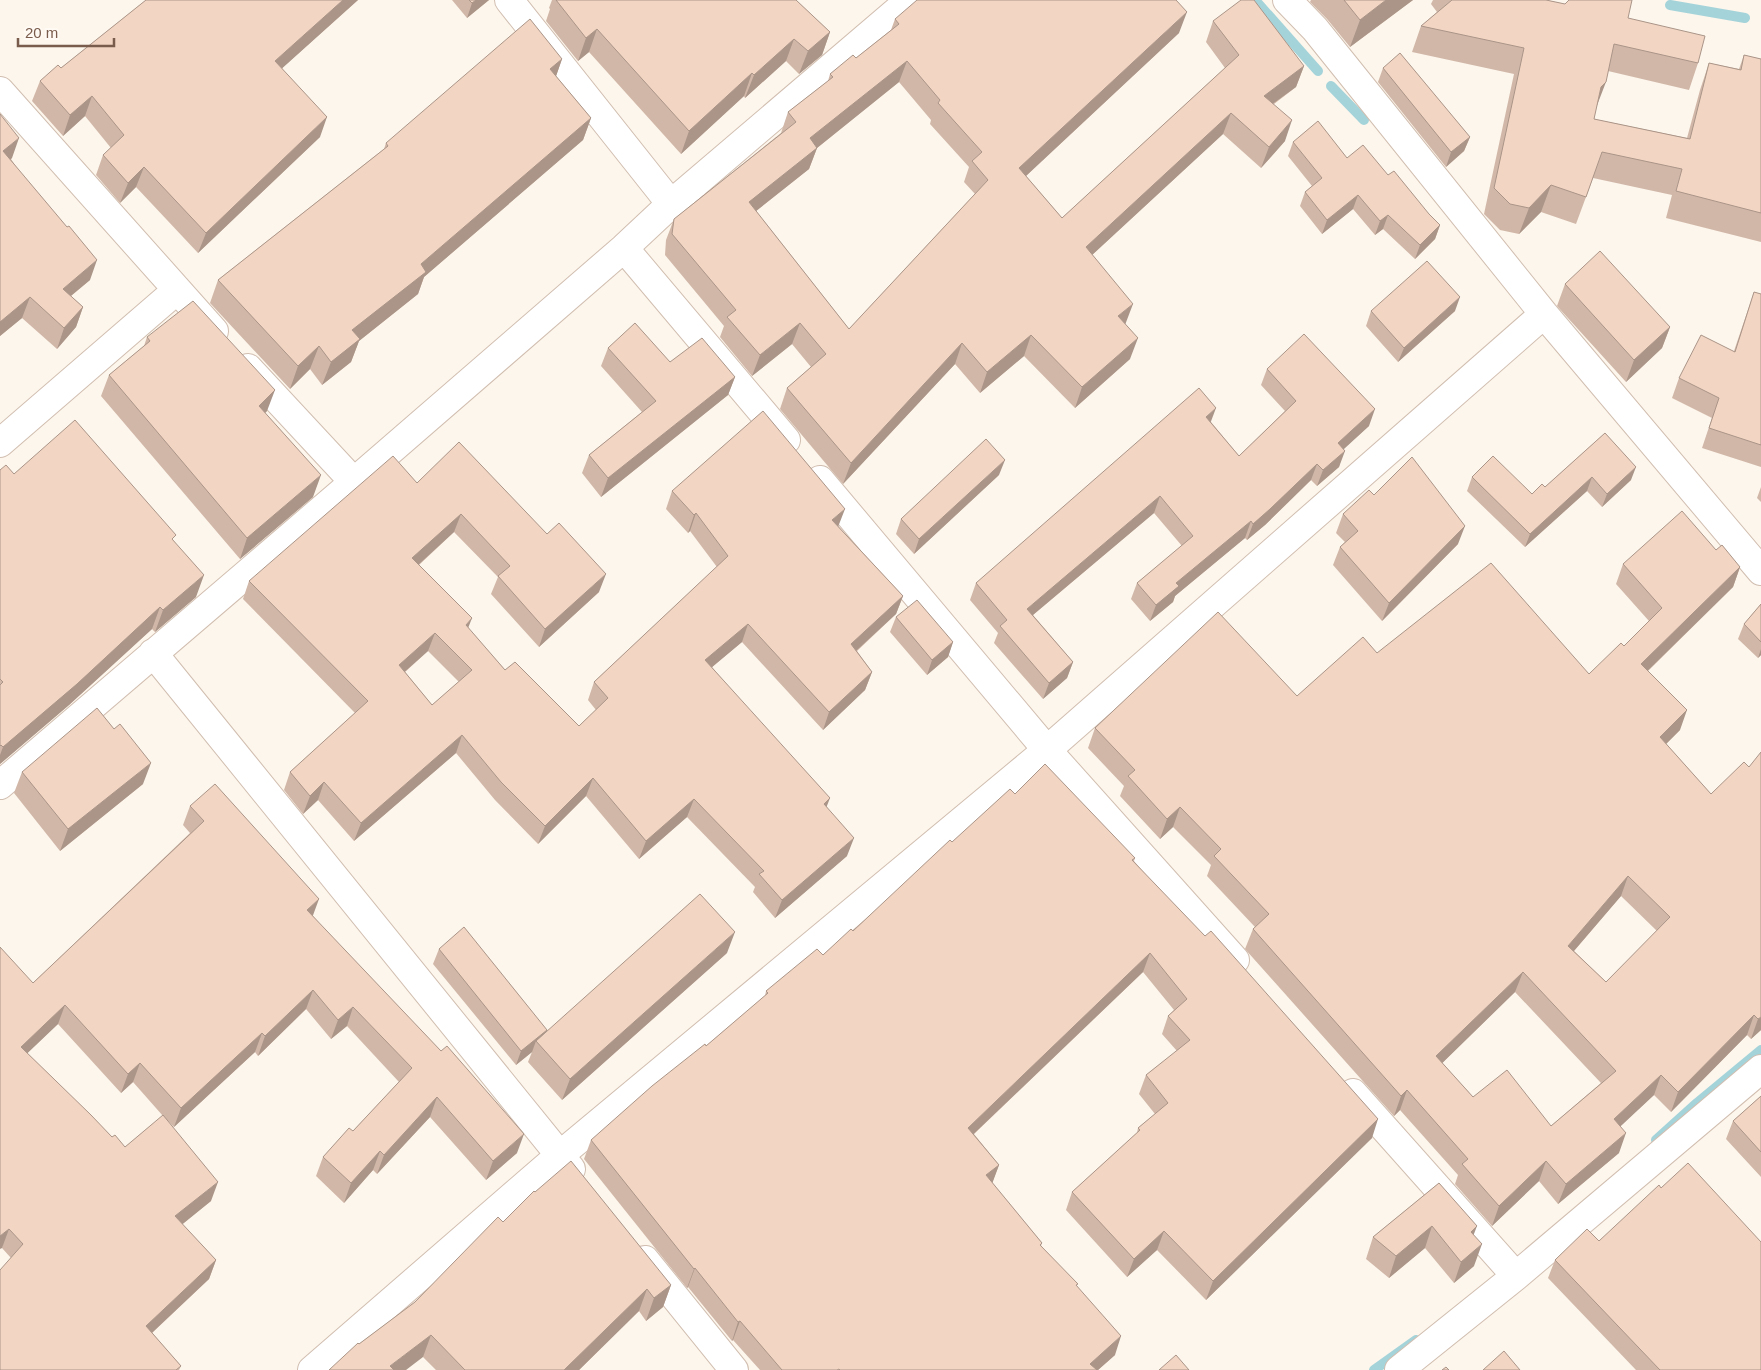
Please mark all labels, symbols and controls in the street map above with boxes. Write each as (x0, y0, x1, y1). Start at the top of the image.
scale bar (18, 15, 114, 47)
text: 20 m (25, 24, 58, 41)

